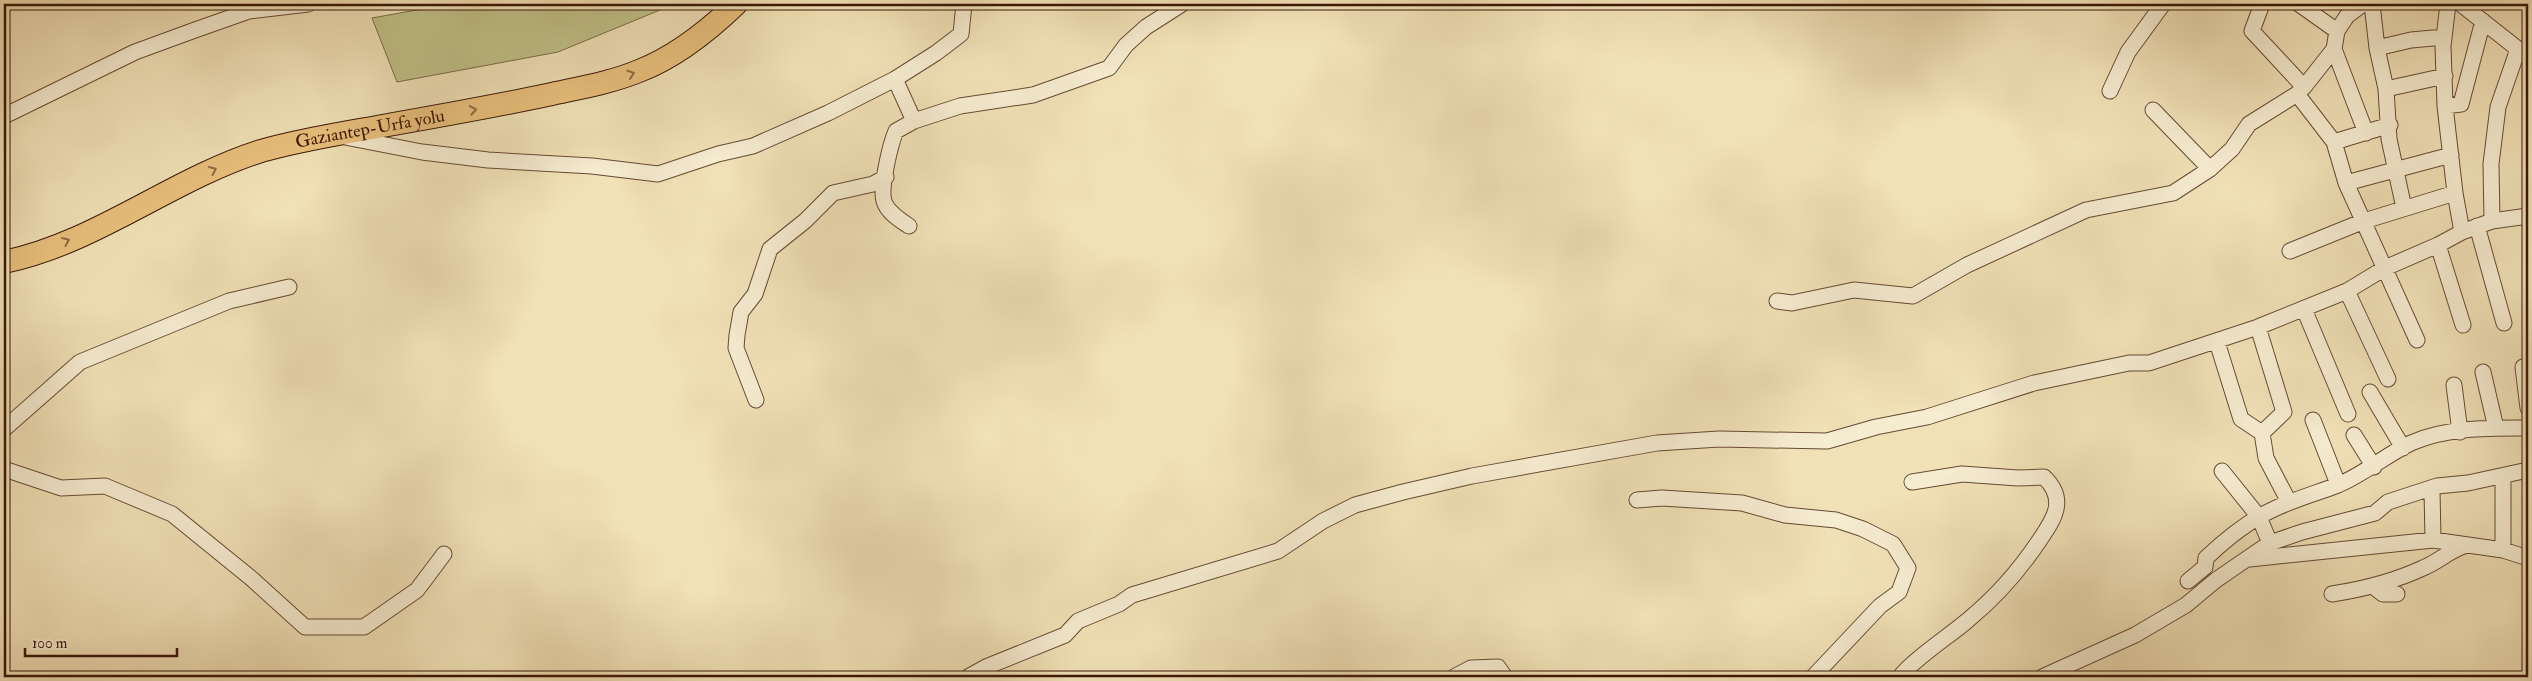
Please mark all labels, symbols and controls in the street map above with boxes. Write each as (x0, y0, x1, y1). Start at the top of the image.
one-way arrow (626, 70, 634, 80)
street label: Gaziantep-Urfa yolu (293, 104, 447, 154)
one-way arrow (468, 106, 477, 116)
one-way arrow (208, 166, 217, 177)
one-way arrow (61, 236, 70, 247)
scale bar (25, 626, 178, 658)
text: 100 m (32, 634, 68, 653)

